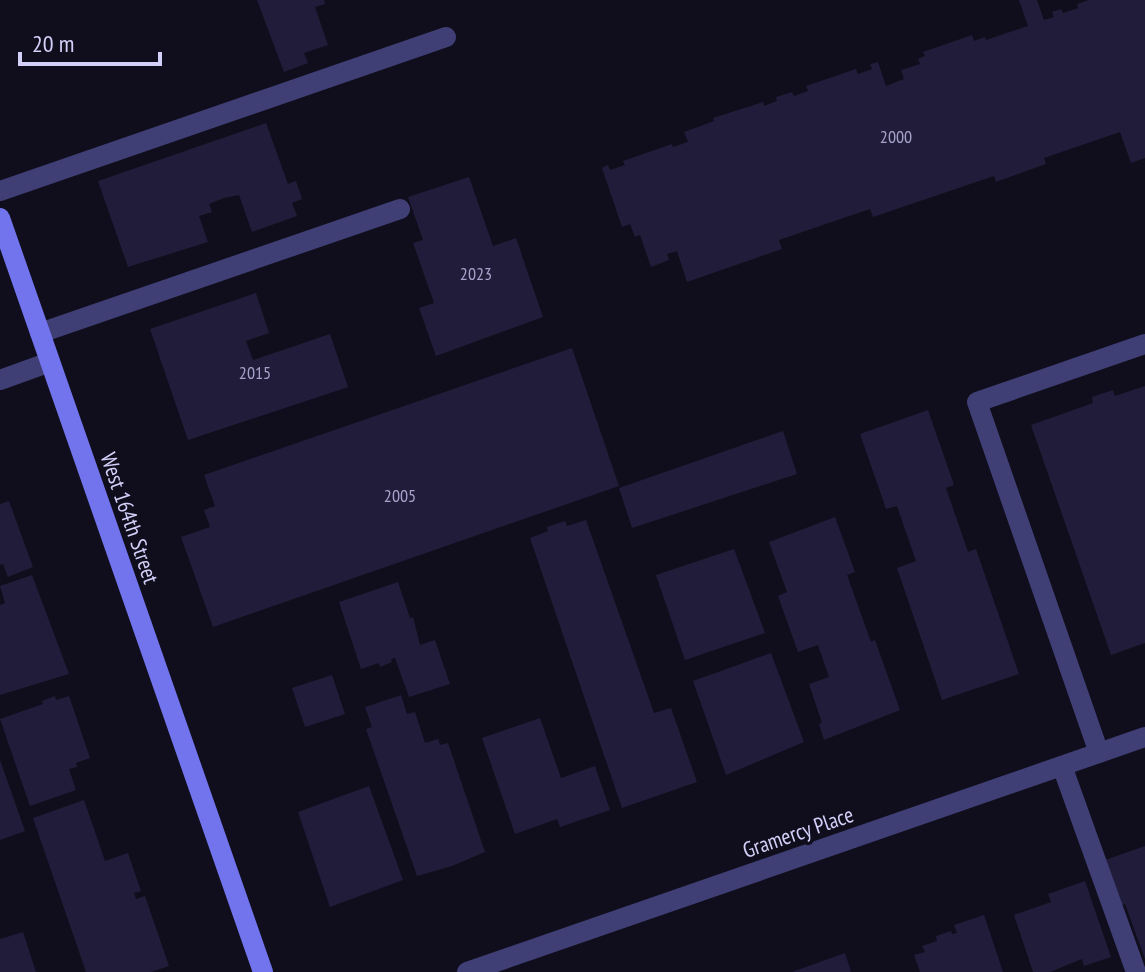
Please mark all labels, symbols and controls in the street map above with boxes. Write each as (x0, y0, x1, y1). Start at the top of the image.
scale bar (20, 16, 160, 66)
text: 20 m (32, 28, 74, 59)
house number: 2000 (880, 125, 912, 148)
house number: 2023 (460, 262, 492, 285)
house number: 2015 (239, 361, 271, 384)
street label: West 164th Street (94, 449, 166, 587)
house number: 2005 (384, 484, 416, 507)
street label: Gramercy Place (739, 800, 857, 864)

